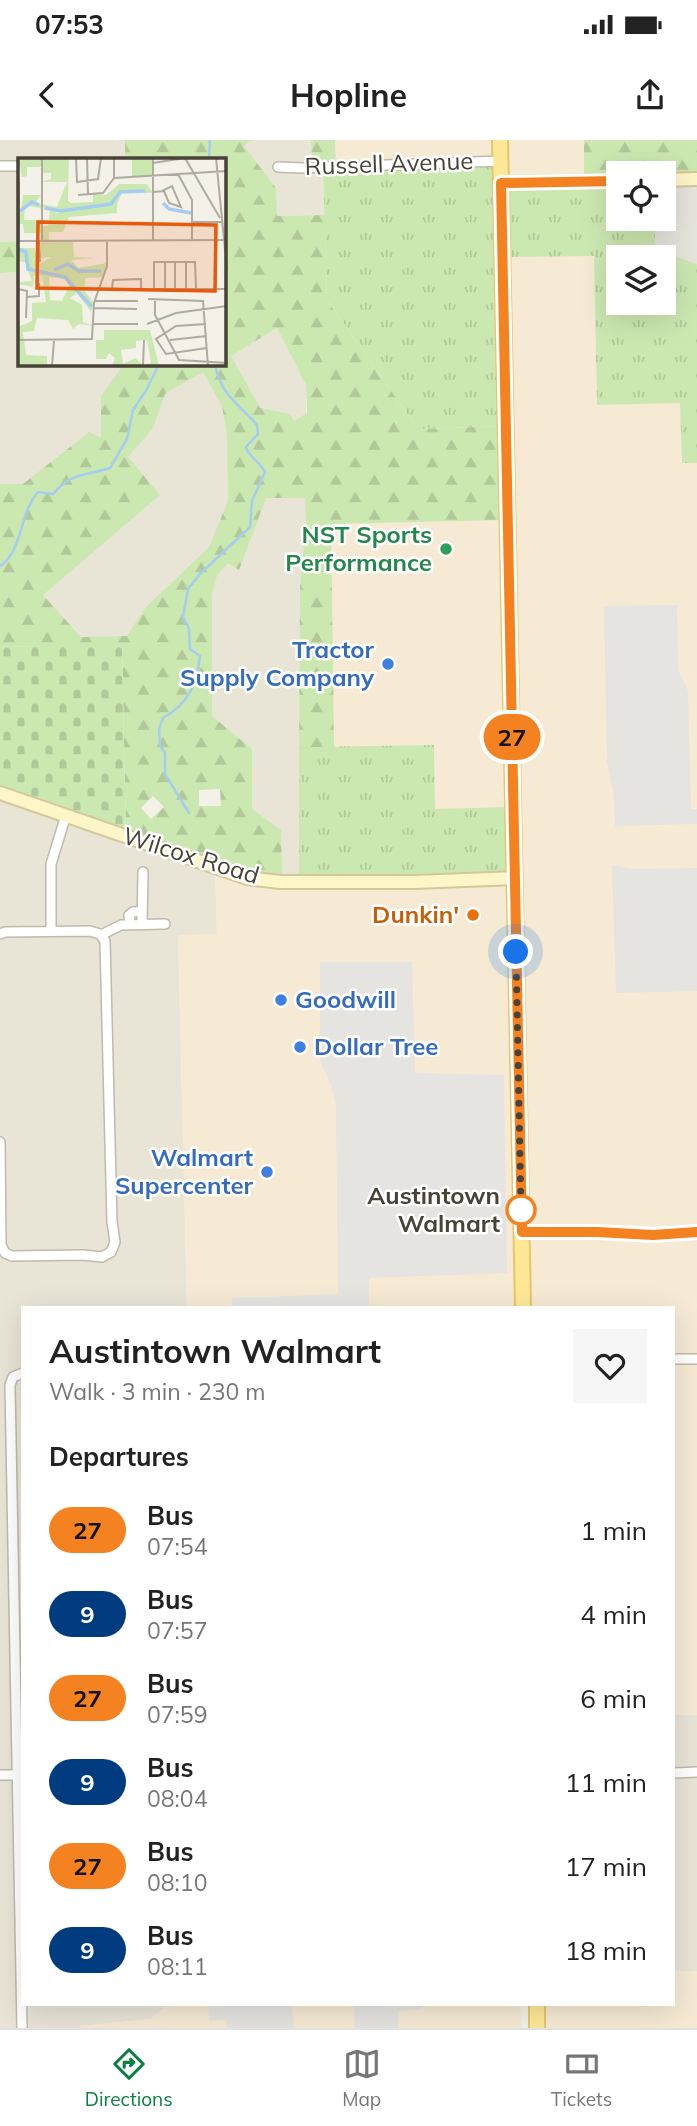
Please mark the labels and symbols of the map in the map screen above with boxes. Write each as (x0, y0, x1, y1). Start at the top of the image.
street label: Russell Avenue (304, 145, 474, 181)
inset map (18, 158, 226, 366)
place label: NST Sports Performance (285, 519, 432, 577)
marker: NST Sports Performance (438, 541, 454, 557)
place label: Tractor Supply Company (180, 634, 375, 692)
marker: Tractor Supply Company (380, 656, 396, 672)
line badge: 27 (480, 714, 544, 760)
street label: Wilcox Road (119, 820, 263, 890)
place label: Dunkin' (372, 899, 459, 929)
marker: Dunkin' (465, 907, 481, 923)
your location (498, 934, 533, 969)
place label: Goodwill (295, 984, 396, 1014)
marker: Goodwill (273, 992, 289, 1008)
place label: Dollar Tree (314, 1031, 438, 1061)
marker: Dollar Tree (292, 1039, 308, 1055)
place label: Walmart Supercenter (115, 1142, 254, 1200)
marker: Walmart Supercenter (259, 1164, 275, 1180)
place label: Austintown Walmart (367, 1180, 500, 1238)
marker: Austintown Walmart (506, 1195, 536, 1225)

